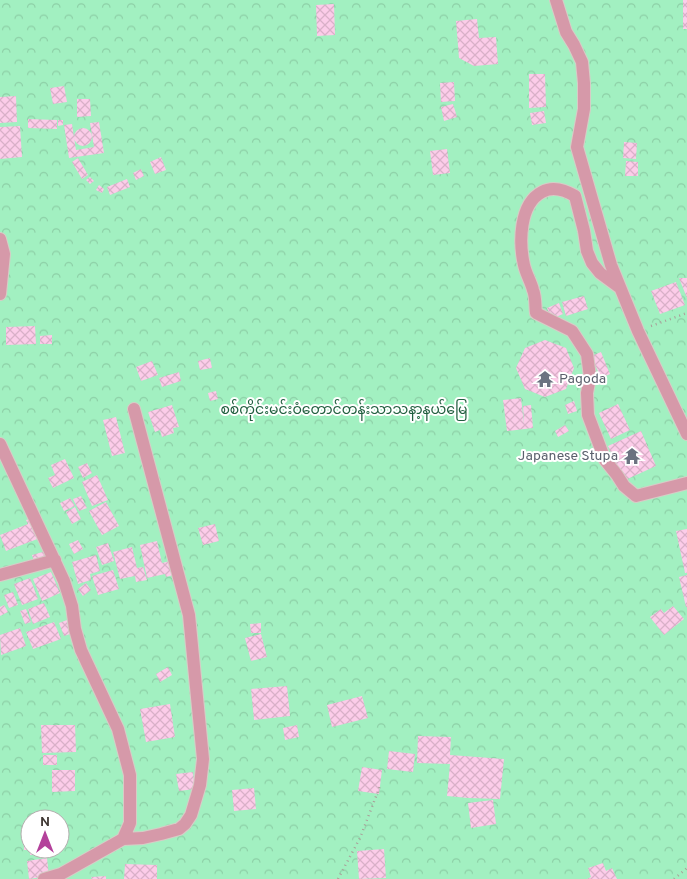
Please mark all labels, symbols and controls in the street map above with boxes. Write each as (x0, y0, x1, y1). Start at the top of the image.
temple icon: Pagoda (535, 369, 555, 389)
place label: Pagoda (559, 371, 606, 388)
park label: စစ်ကိုင်းမင်းဝံတောင်တန်းသာသနာ့နယ်မြေ (220, 399, 468, 421)
temple icon: Japanese Stupa (622, 446, 642, 466)
place label: Japanese Stupa (518, 448, 618, 465)
north arrow (20, 809, 70, 859)
text: N (40, 814, 50, 831)

